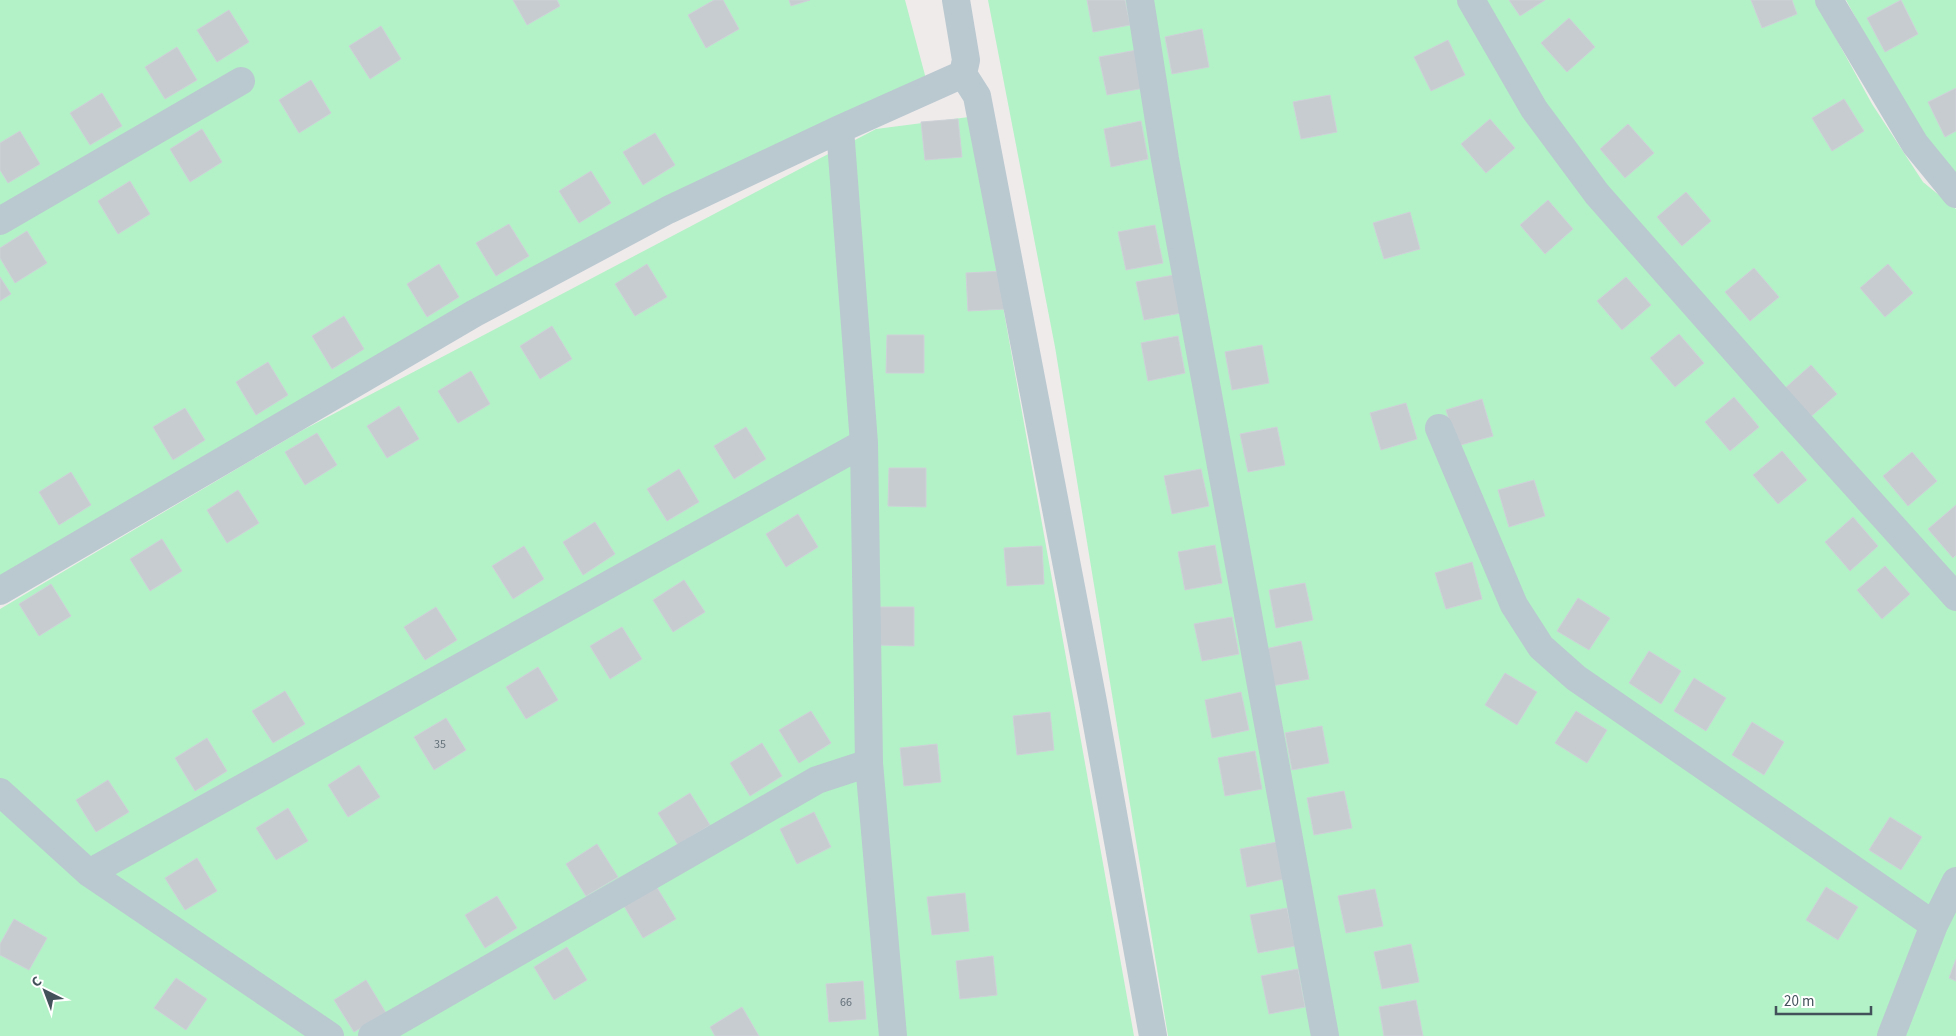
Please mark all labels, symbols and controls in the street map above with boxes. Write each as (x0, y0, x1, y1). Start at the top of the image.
house number: 35 (434, 736, 446, 753)
north arrow (20, 966, 70, 1016)
text: С (27, 972, 47, 992)
scale bar (1776, 984, 1871, 1016)
text: 20 m (1784, 991, 1814, 1012)
house number: 66 (840, 994, 852, 1011)

